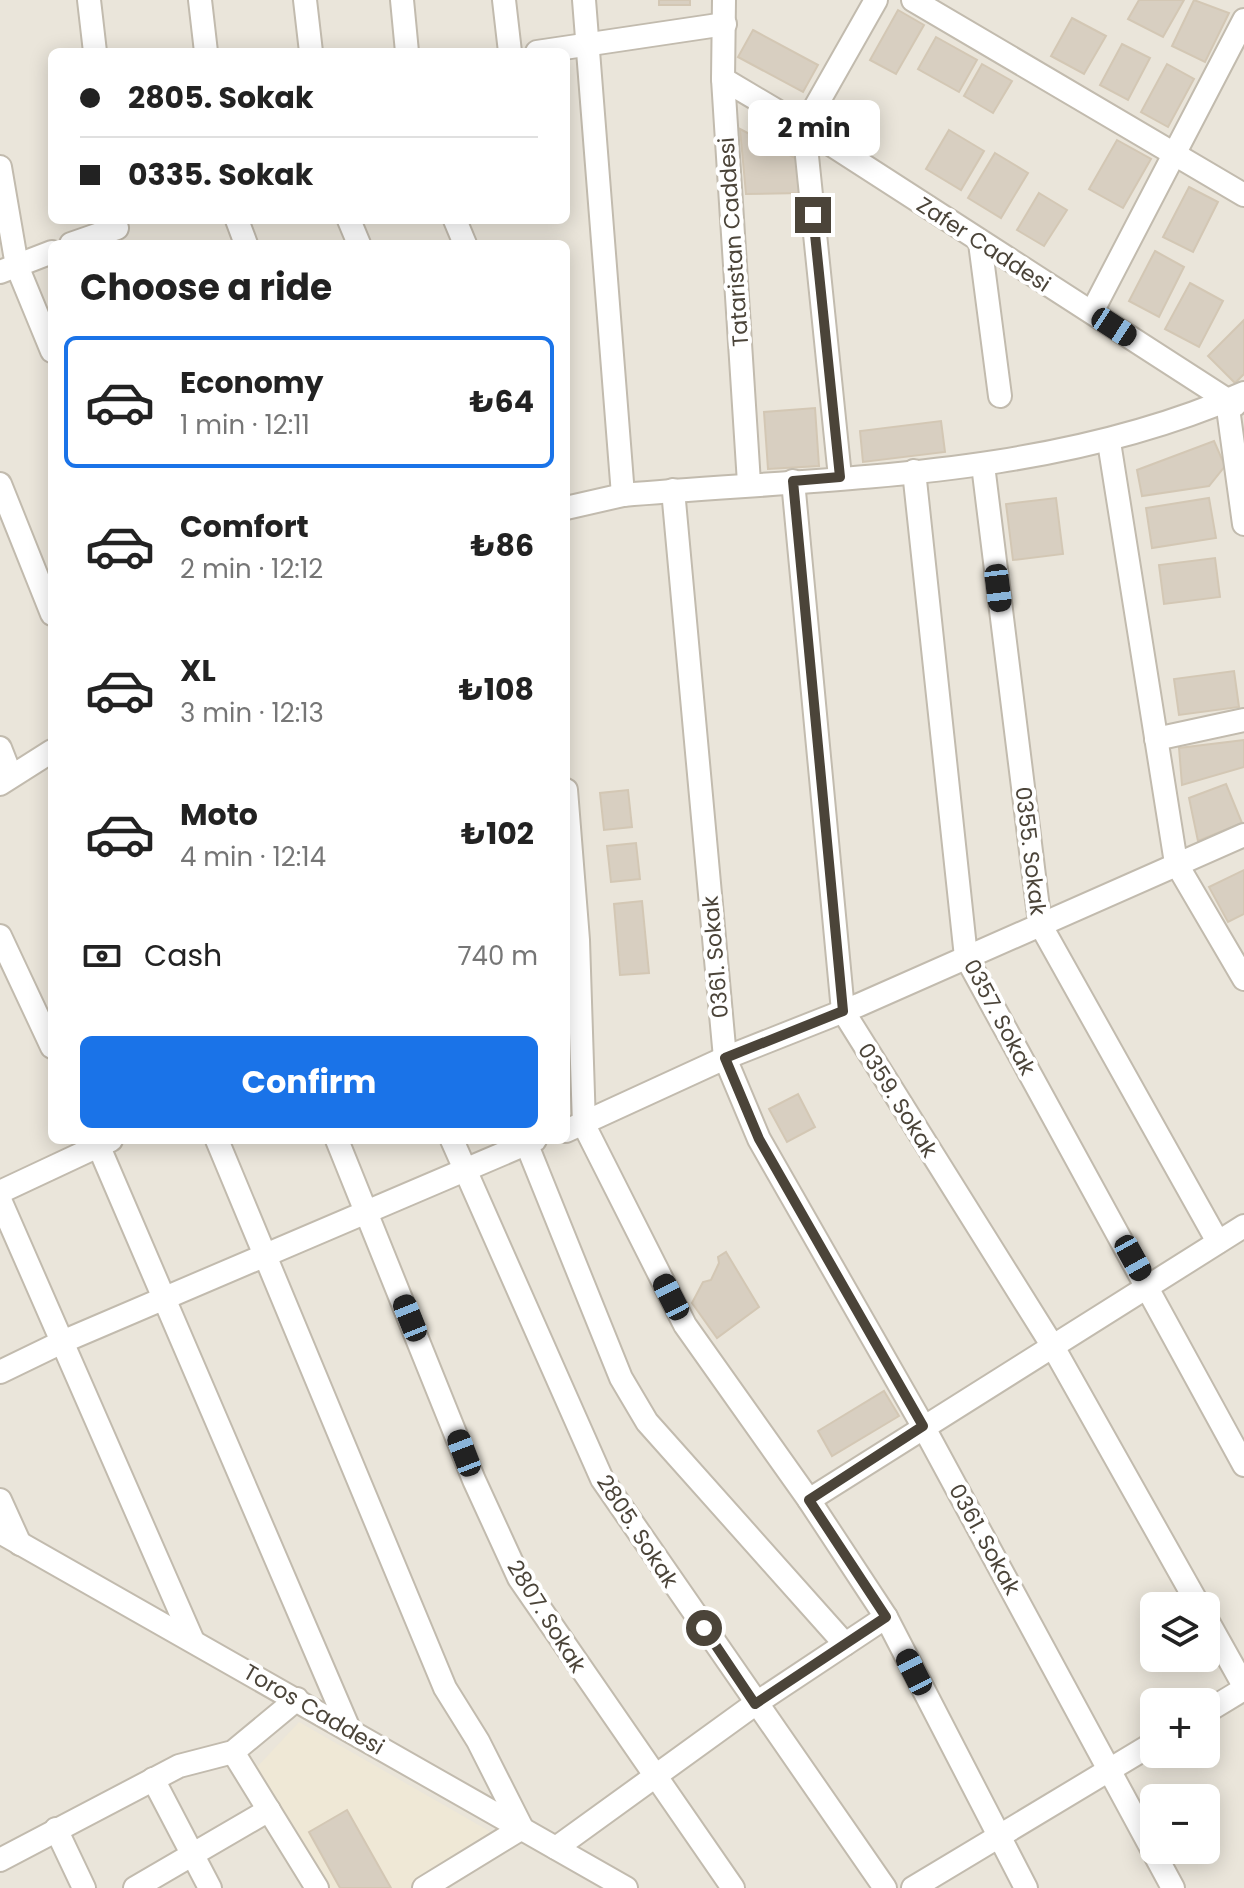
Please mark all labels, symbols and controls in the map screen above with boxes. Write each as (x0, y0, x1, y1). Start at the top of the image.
text: 2805. Sokak (128, 76, 313, 119)
callout: 2 min (747, 99, 879, 155)
text: 2 min (777, 110, 851, 146)
street label: Tataristan Caddesi (711, 136, 756, 348)
text: 0335. Sokak (128, 153, 313, 196)
street label: Zafer Caddesi (911, 190, 1057, 299)
route end (795, 197, 831, 233)
text: Choose a ride (80, 262, 332, 313)
car (1087, 304, 1141, 350)
text: Economy (180, 361, 324, 404)
icon: car (84, 366, 156, 438)
text: ₺64 (470, 380, 534, 423)
text: 1 min · 12:11 (180, 407, 310, 443)
text: Comfort (180, 505, 309, 548)
icon: car (84, 510, 156, 582)
text: ₺86 (470, 524, 534, 567)
text: 2 min · 12:12 (180, 551, 323, 587)
car (983, 563, 1013, 613)
text: XL (180, 649, 216, 692)
icon: car (84, 654, 156, 726)
text: ₺108 (459, 668, 534, 711)
text: 3 min · 12:13 (180, 695, 324, 731)
street label: 0355. Sokak (1007, 785, 1054, 918)
text: Moto (180, 793, 258, 836)
icon: car (84, 798, 156, 870)
text: ₺102 (461, 812, 534, 855)
text: 4 min · 12:14 (180, 839, 326, 875)
street label: 0361. Sokak (695, 894, 736, 1019)
icon: cash (80, 934, 124, 978)
text: Cash (144, 934, 222, 977)
text: 740 m (457, 938, 538, 974)
street label: 0357. Sokak (956, 954, 1044, 1081)
button: Confirm (80, 1036, 538, 1128)
street label: 0359. Sokak (850, 1037, 945, 1164)
car (1111, 1231, 1155, 1285)
car (649, 1270, 693, 1324)
car (390, 1291, 430, 1345)
car (444, 1426, 484, 1480)
street label: 2805. Sokak (589, 1469, 686, 1594)
street label: 0361. Sokak (941, 1478, 1028, 1601)
street label: 2807. Sokak (500, 1554, 594, 1679)
map controls (1140, 1592, 1220, 1864)
button: layers (1140, 1592, 1220, 1672)
route start (686, 1610, 722, 1646)
car (892, 1645, 936, 1699)
street label: Toros Caddesi (238, 1657, 390, 1762)
button: + (1140, 1688, 1220, 1768)
button: − (1140, 1784, 1220, 1864)

